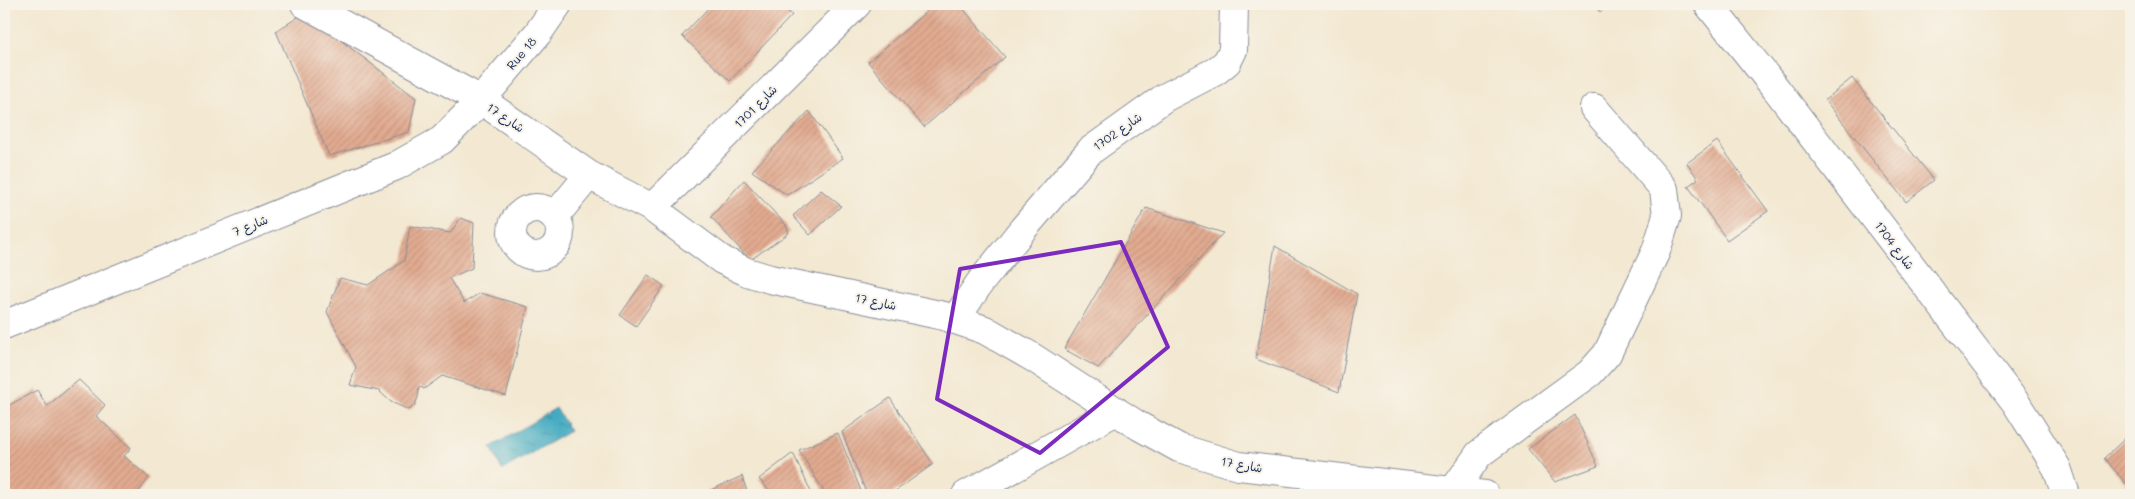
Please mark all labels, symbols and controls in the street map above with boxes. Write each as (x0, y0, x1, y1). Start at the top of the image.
street label: Rue 18 (503, 33, 539, 73)
street label: شارع 1701 (730, 81, 781, 132)
street label: شارع 17 (483, 99, 528, 137)
street label: شارع 1702 (1090, 108, 1146, 155)
street label: شارع 7 (230, 211, 271, 241)
street label: شارع 1704 (1870, 218, 1918, 273)
street label: شارع 17 (853, 289, 898, 315)
street label: شارع 17 (1220, 452, 1264, 477)

